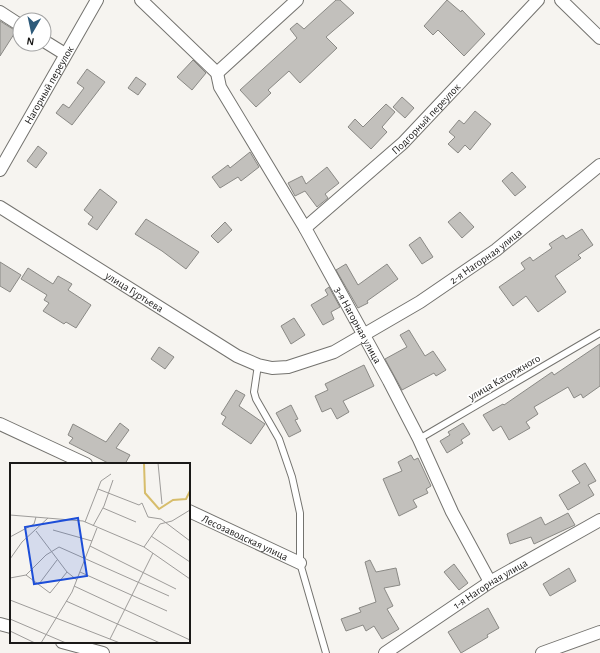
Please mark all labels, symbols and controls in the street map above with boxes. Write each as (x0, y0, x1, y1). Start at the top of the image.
north arrow (12, 12, 52, 52)
text: N (26, 35, 35, 47)
street label: Нагорный переулок (22, 44, 76, 126)
street label: Подгорный переулок (390, 81, 462, 156)
street label: 2-я Нагорная улица (448, 227, 524, 286)
street label: улица Гуртьева (103, 269, 165, 314)
street label: 3-я Нагорная улица (332, 285, 383, 365)
street label: улица Каторжного (466, 352, 542, 403)
inset map (10, 463, 190, 643)
street label: Лесозаводская улица (200, 513, 290, 563)
street label: 1-я Нагорная улица (451, 557, 529, 611)

